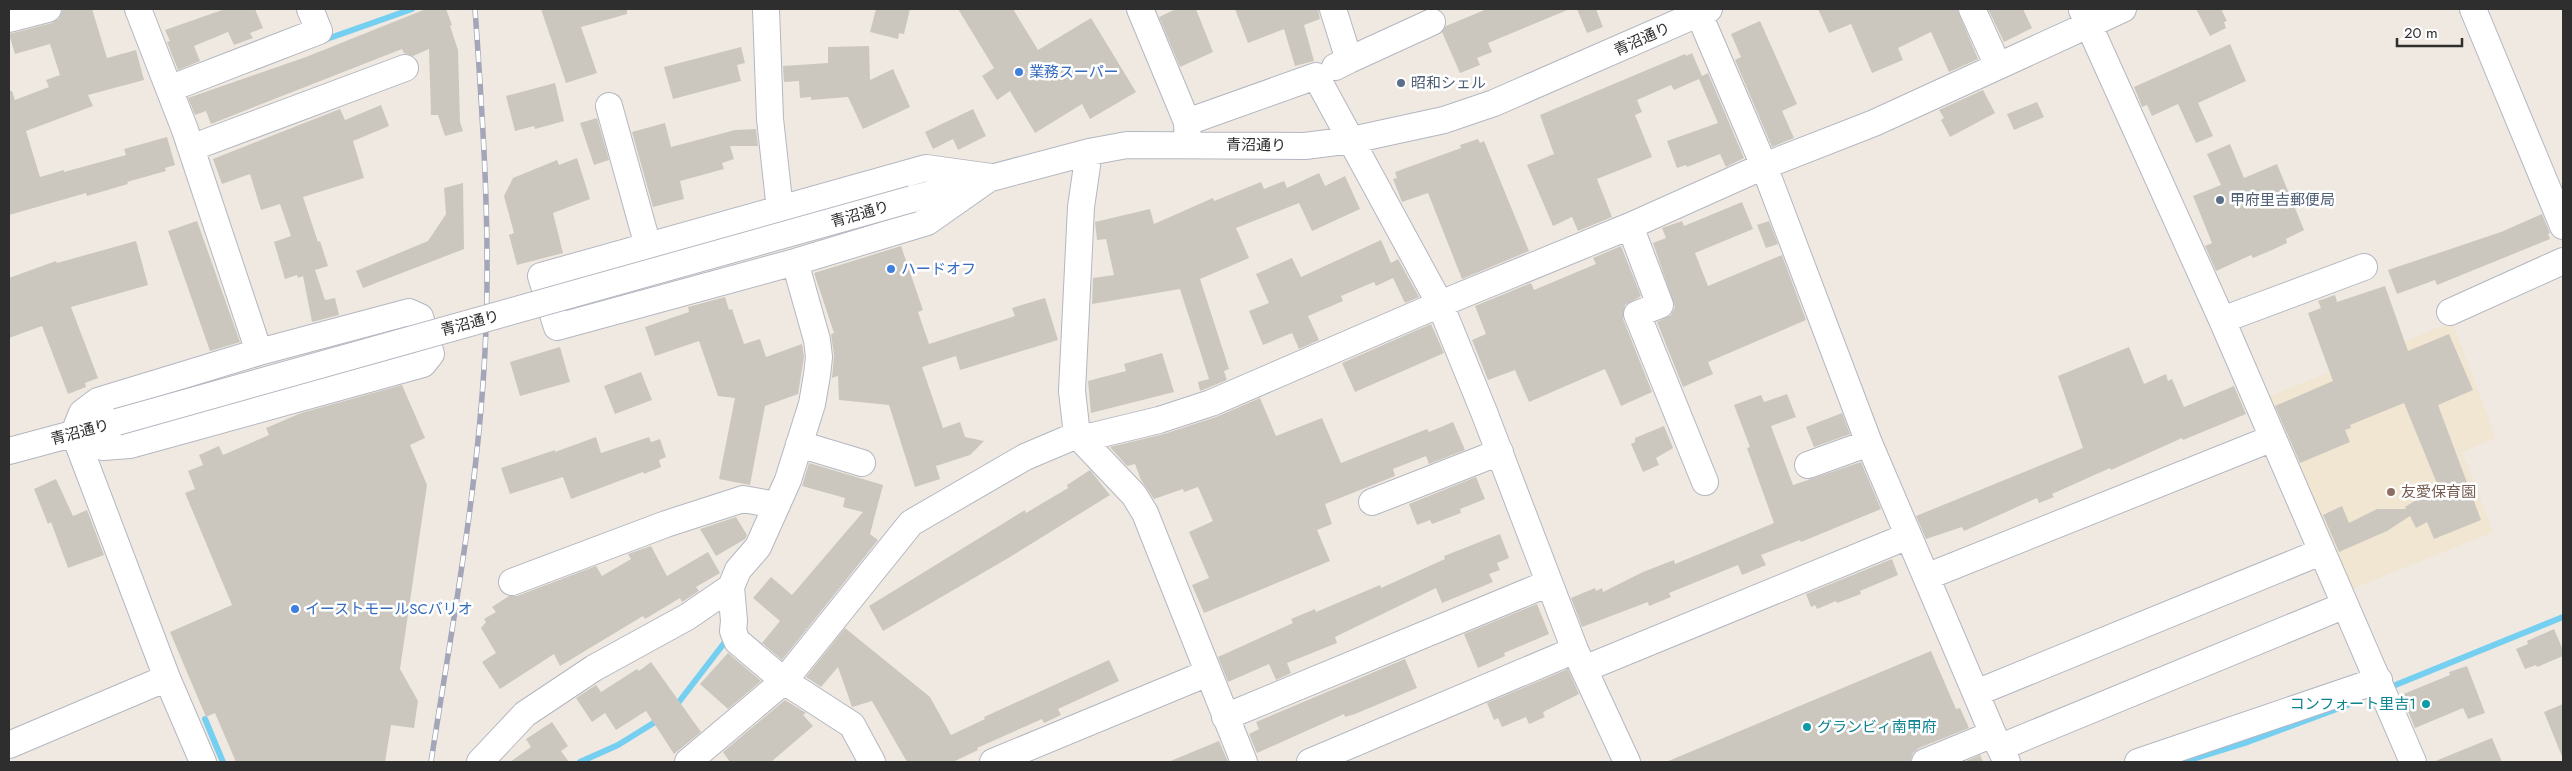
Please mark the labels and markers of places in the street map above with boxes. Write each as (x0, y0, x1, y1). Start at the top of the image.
place label: 業務スーパー (1029, 61, 1119, 83)
marker: 業務スーパー (1013, 66, 1025, 78)
place label: 昭和シェル (1411, 72, 1486, 94)
marker: 昭和シェル (1395, 77, 1407, 89)
place label: 甲府里吉郵便局 (2230, 189, 2335, 211)
marker: 甲府里吉郵便局 (2214, 194, 2226, 206)
place label: ハードオフ (901, 258, 976, 280)
marker: ハードオフ (885, 263, 897, 275)
place label: 友愛保育園 (2401, 481, 2476, 503)
marker: 友愛保育園 (2385, 486, 2397, 498)
place label: イーストモールSCバリオ (305, 598, 473, 620)
marker: イーストモールSCバリオ (289, 603, 301, 615)
place label: コンフォート里吉1 (2290, 693, 2416, 715)
marker: コンフォート里吉1 (2420, 698, 2432, 710)
place label: グランビィ南甲府 (1817, 716, 1937, 738)
marker: グランビィ南甲府 (1801, 721, 1813, 733)

